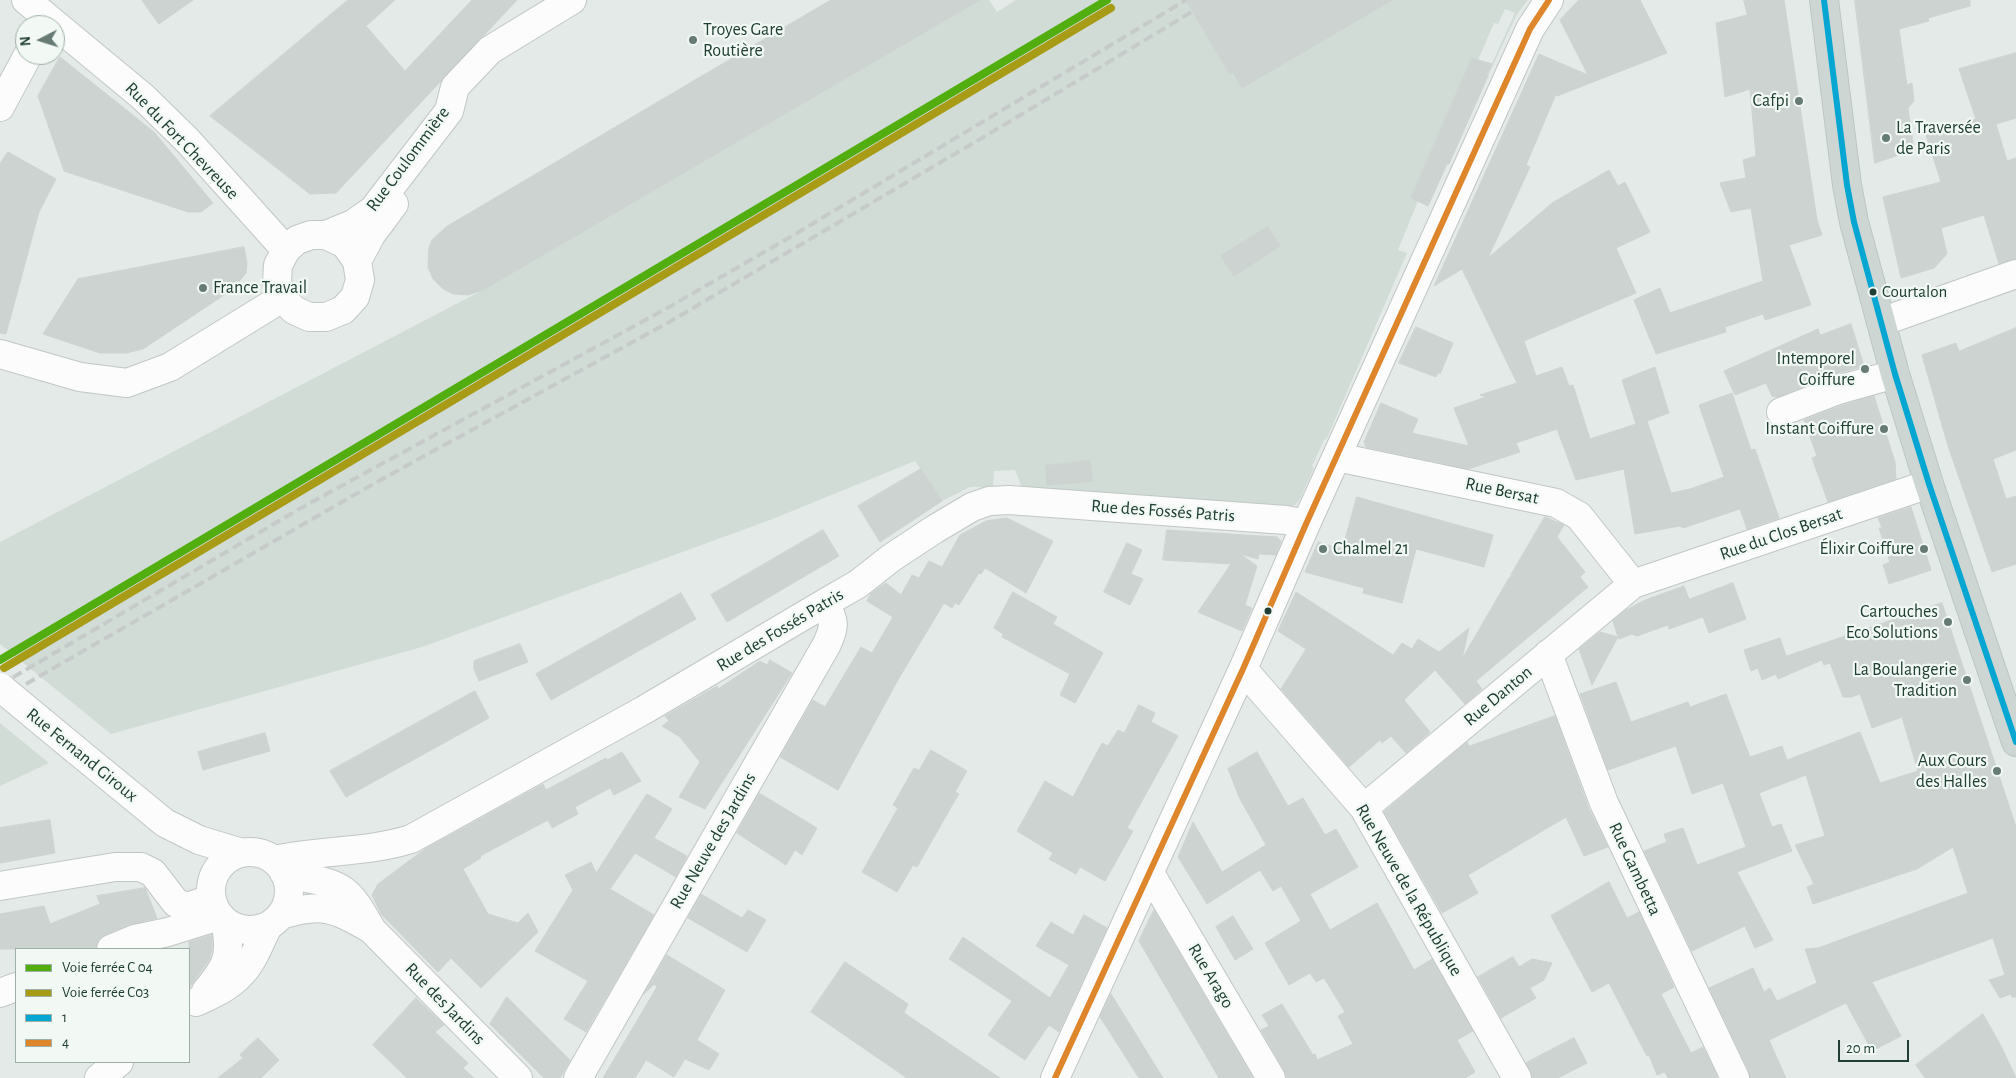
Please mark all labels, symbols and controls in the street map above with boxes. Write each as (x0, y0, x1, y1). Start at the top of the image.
north arrow (15, 15, 65, 65)
place label: Troyes Gare Routière (703, 19, 783, 62)
marker: Troyes Gare Routière (687, 34, 699, 46)
text: N (19, 36, 33, 47)
street label: Rue du Fort Chevreuse (120, 78, 244, 204)
place label: Cafpi (1753, 90, 1789, 112)
marker: Cafpi (1793, 95, 1805, 107)
street label: Rue Coulommière (362, 102, 454, 216)
place label: La Traversée de Paris (1896, 117, 1981, 160)
marker: La Traversée de Paris (1880, 132, 1892, 144)
place label: France Travail (213, 277, 307, 299)
marker: France Travail (197, 282, 209, 294)
place label: Courtalon (1882, 282, 1947, 302)
marker: Courtalon (1868, 287, 1878, 297)
place label: Intemporel Coiffure (1777, 348, 1855, 390)
marker: Intemporel Coiffure (1859, 363, 1871, 375)
place label: Instant Coiffure (1765, 418, 1874, 440)
marker: Instant Coiffure (1878, 423, 1890, 435)
street label: Rue Bersat (1463, 473, 1541, 509)
street label: Rue des Fossés Patris (1090, 495, 1236, 527)
street label: Rue du Clos Bersat (1717, 503, 1845, 565)
place label: Chalmel 21 (1333, 538, 1409, 560)
place label: Élixir Coiffure (1819, 538, 1914, 560)
marker: Chalmel 21 (1317, 543, 1329, 555)
marker: Élixir Coiffure (1918, 543, 1930, 555)
street label: Rue des Fossés Patris (713, 584, 847, 676)
place label: Cartouches Eco Solutions (1846, 601, 1938, 644)
unlabelled marker (1263, 606, 1273, 616)
marker: Cartouches Eco Solutions (1942, 616, 1954, 628)
place label: La Boulangerie Tradition (1853, 659, 1957, 702)
street label: Rue Danton (1459, 661, 1537, 731)
marker: La Boulangerie Tradition (1961, 674, 1973, 686)
street label: Rue Fernand Giroux (22, 703, 142, 807)
place label: Aux Cours des Halles (1916, 750, 1987, 792)
marker: Aux Cours des Halles (1991, 765, 2003, 777)
street label: Rue Neuve des Jardins (665, 769, 761, 913)
street label: Rue Neuve de la République (1351, 800, 1467, 980)
street label: Rue Gambetta (1604, 819, 1666, 919)
street label: Rue Arago (1183, 940, 1239, 1012)
legend (15, 948, 190, 1063)
street label: Rue des Jardins (400, 958, 490, 1050)
text: Voie ferrée C 04 (62, 960, 153, 975)
text: Voie ferrée C03 (62, 985, 149, 1000)
text: 1 (62, 1010, 67, 1025)
scale bar (1841, 1030, 1912, 1062)
text: 4 (62, 1035, 69, 1050)
text: 20 m (1846, 1041, 1875, 1056)

